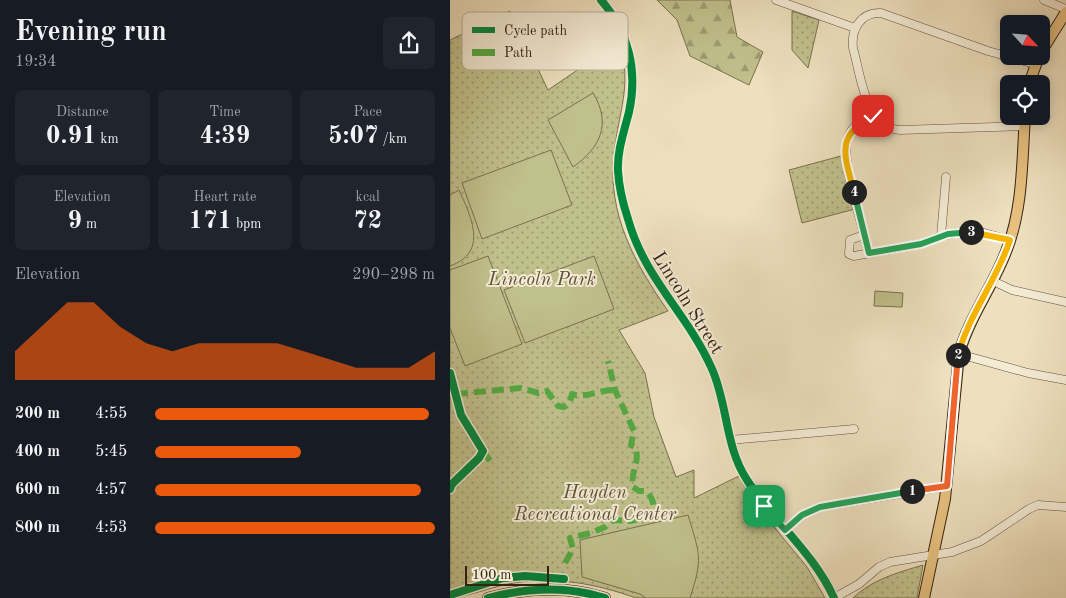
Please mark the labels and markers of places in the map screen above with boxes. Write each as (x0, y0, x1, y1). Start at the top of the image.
pin (852, 95, 894, 137)
pin: 4 (842, 180, 866, 204)
pin: 3 (958, 220, 984, 244)
pin: 2 (946, 342, 970, 368)
pin: 1 (900, 478, 924, 504)
pin (743, 485, 785, 527)

